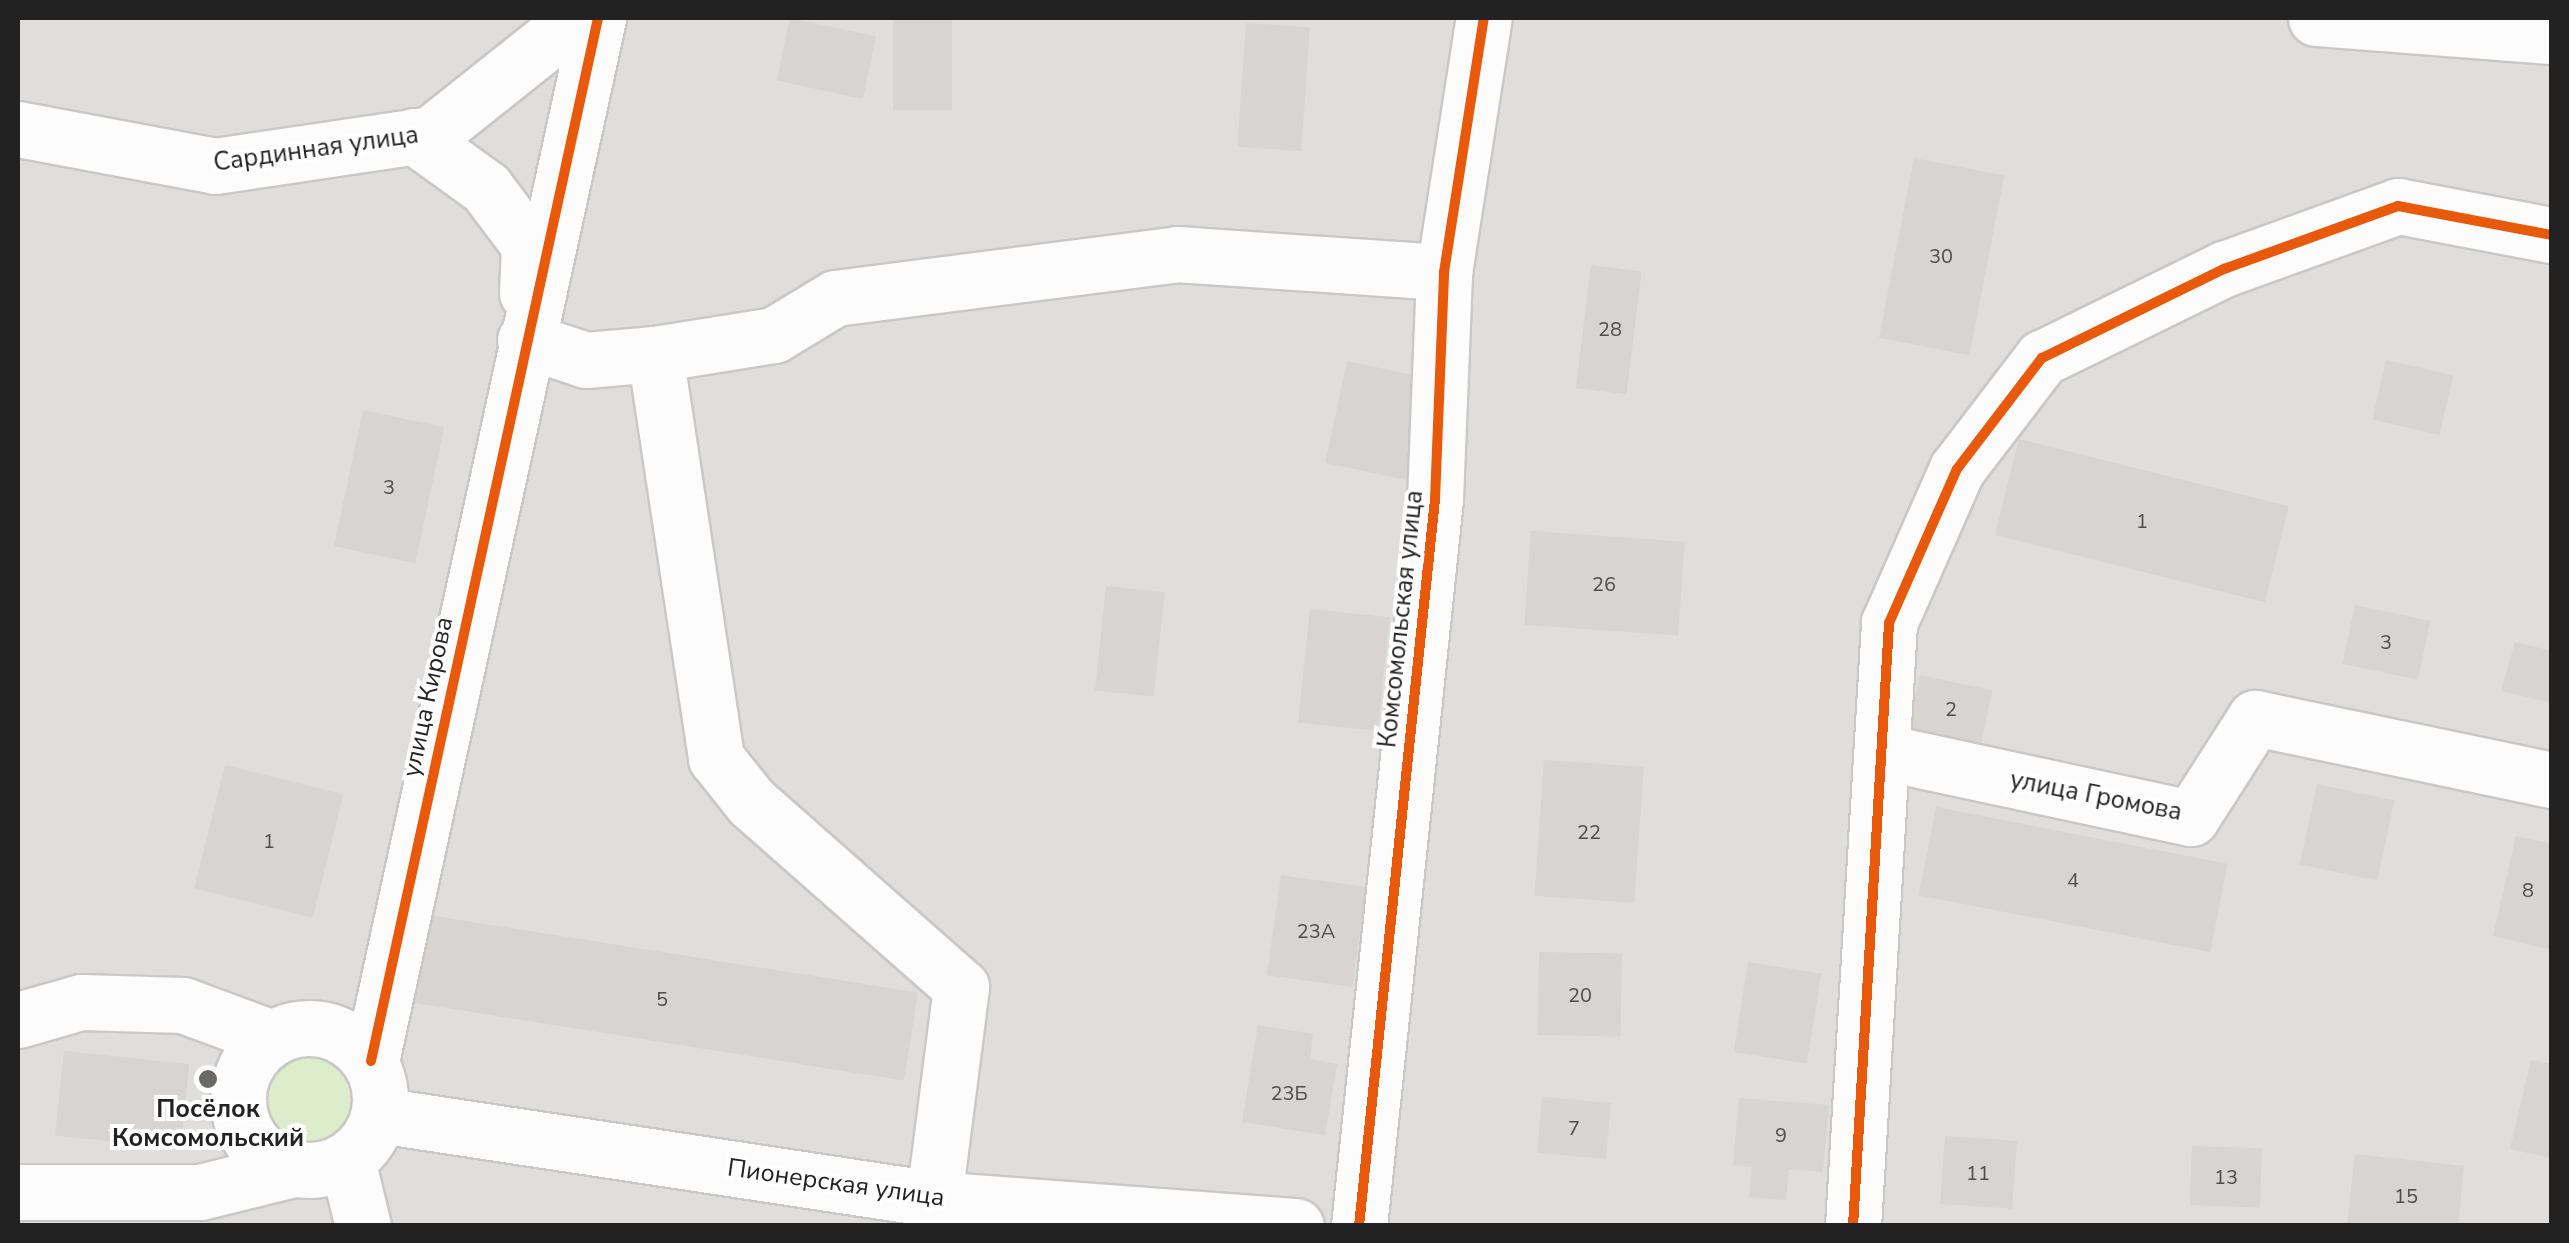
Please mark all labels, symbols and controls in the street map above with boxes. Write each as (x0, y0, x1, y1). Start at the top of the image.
street label: Сардинная улица (212, 120, 420, 178)
house number: 30 (1929, 244, 1953, 268)
house number: 28 (1598, 317, 1622, 341)
house number: 3 (383, 475, 395, 499)
street label: Комсомольская улица (1373, 489, 1429, 749)
house number: 1 (2136, 509, 2148, 533)
house number: 26 (1592, 572, 1616, 596)
street label: улица Кирова (396, 614, 460, 780)
house number: 3 (2380, 630, 2392, 654)
house number: 2 (1945, 697, 1957, 721)
street label: улица Громова (2008, 765, 2184, 827)
house number: 22 (1577, 820, 1601, 844)
house number: 1 (263, 829, 275, 853)
house number: 4 (2067, 868, 2079, 892)
house number: 8 (2522, 878, 2534, 902)
house number: 23А (1297, 919, 1335, 943)
house number: 20 (1568, 983, 1592, 1007)
house number: 5 (656, 987, 668, 1011)
marker: Посёлок Комсомольский (197, 1068, 219, 1090)
house number: 23Б (1270, 1081, 1308, 1105)
place label: Посёлок Комсомольский (112, 1095, 304, 1154)
house number: 7 (1568, 1116, 1580, 1140)
house number: 9 (1775, 1123, 1787, 1147)
street label: Пионерская улица (726, 1153, 946, 1213)
house number: 11 (1966, 1161, 1990, 1185)
house number: 13 (2214, 1165, 2238, 1189)
house number: 15 (2394, 1184, 2418, 1208)

